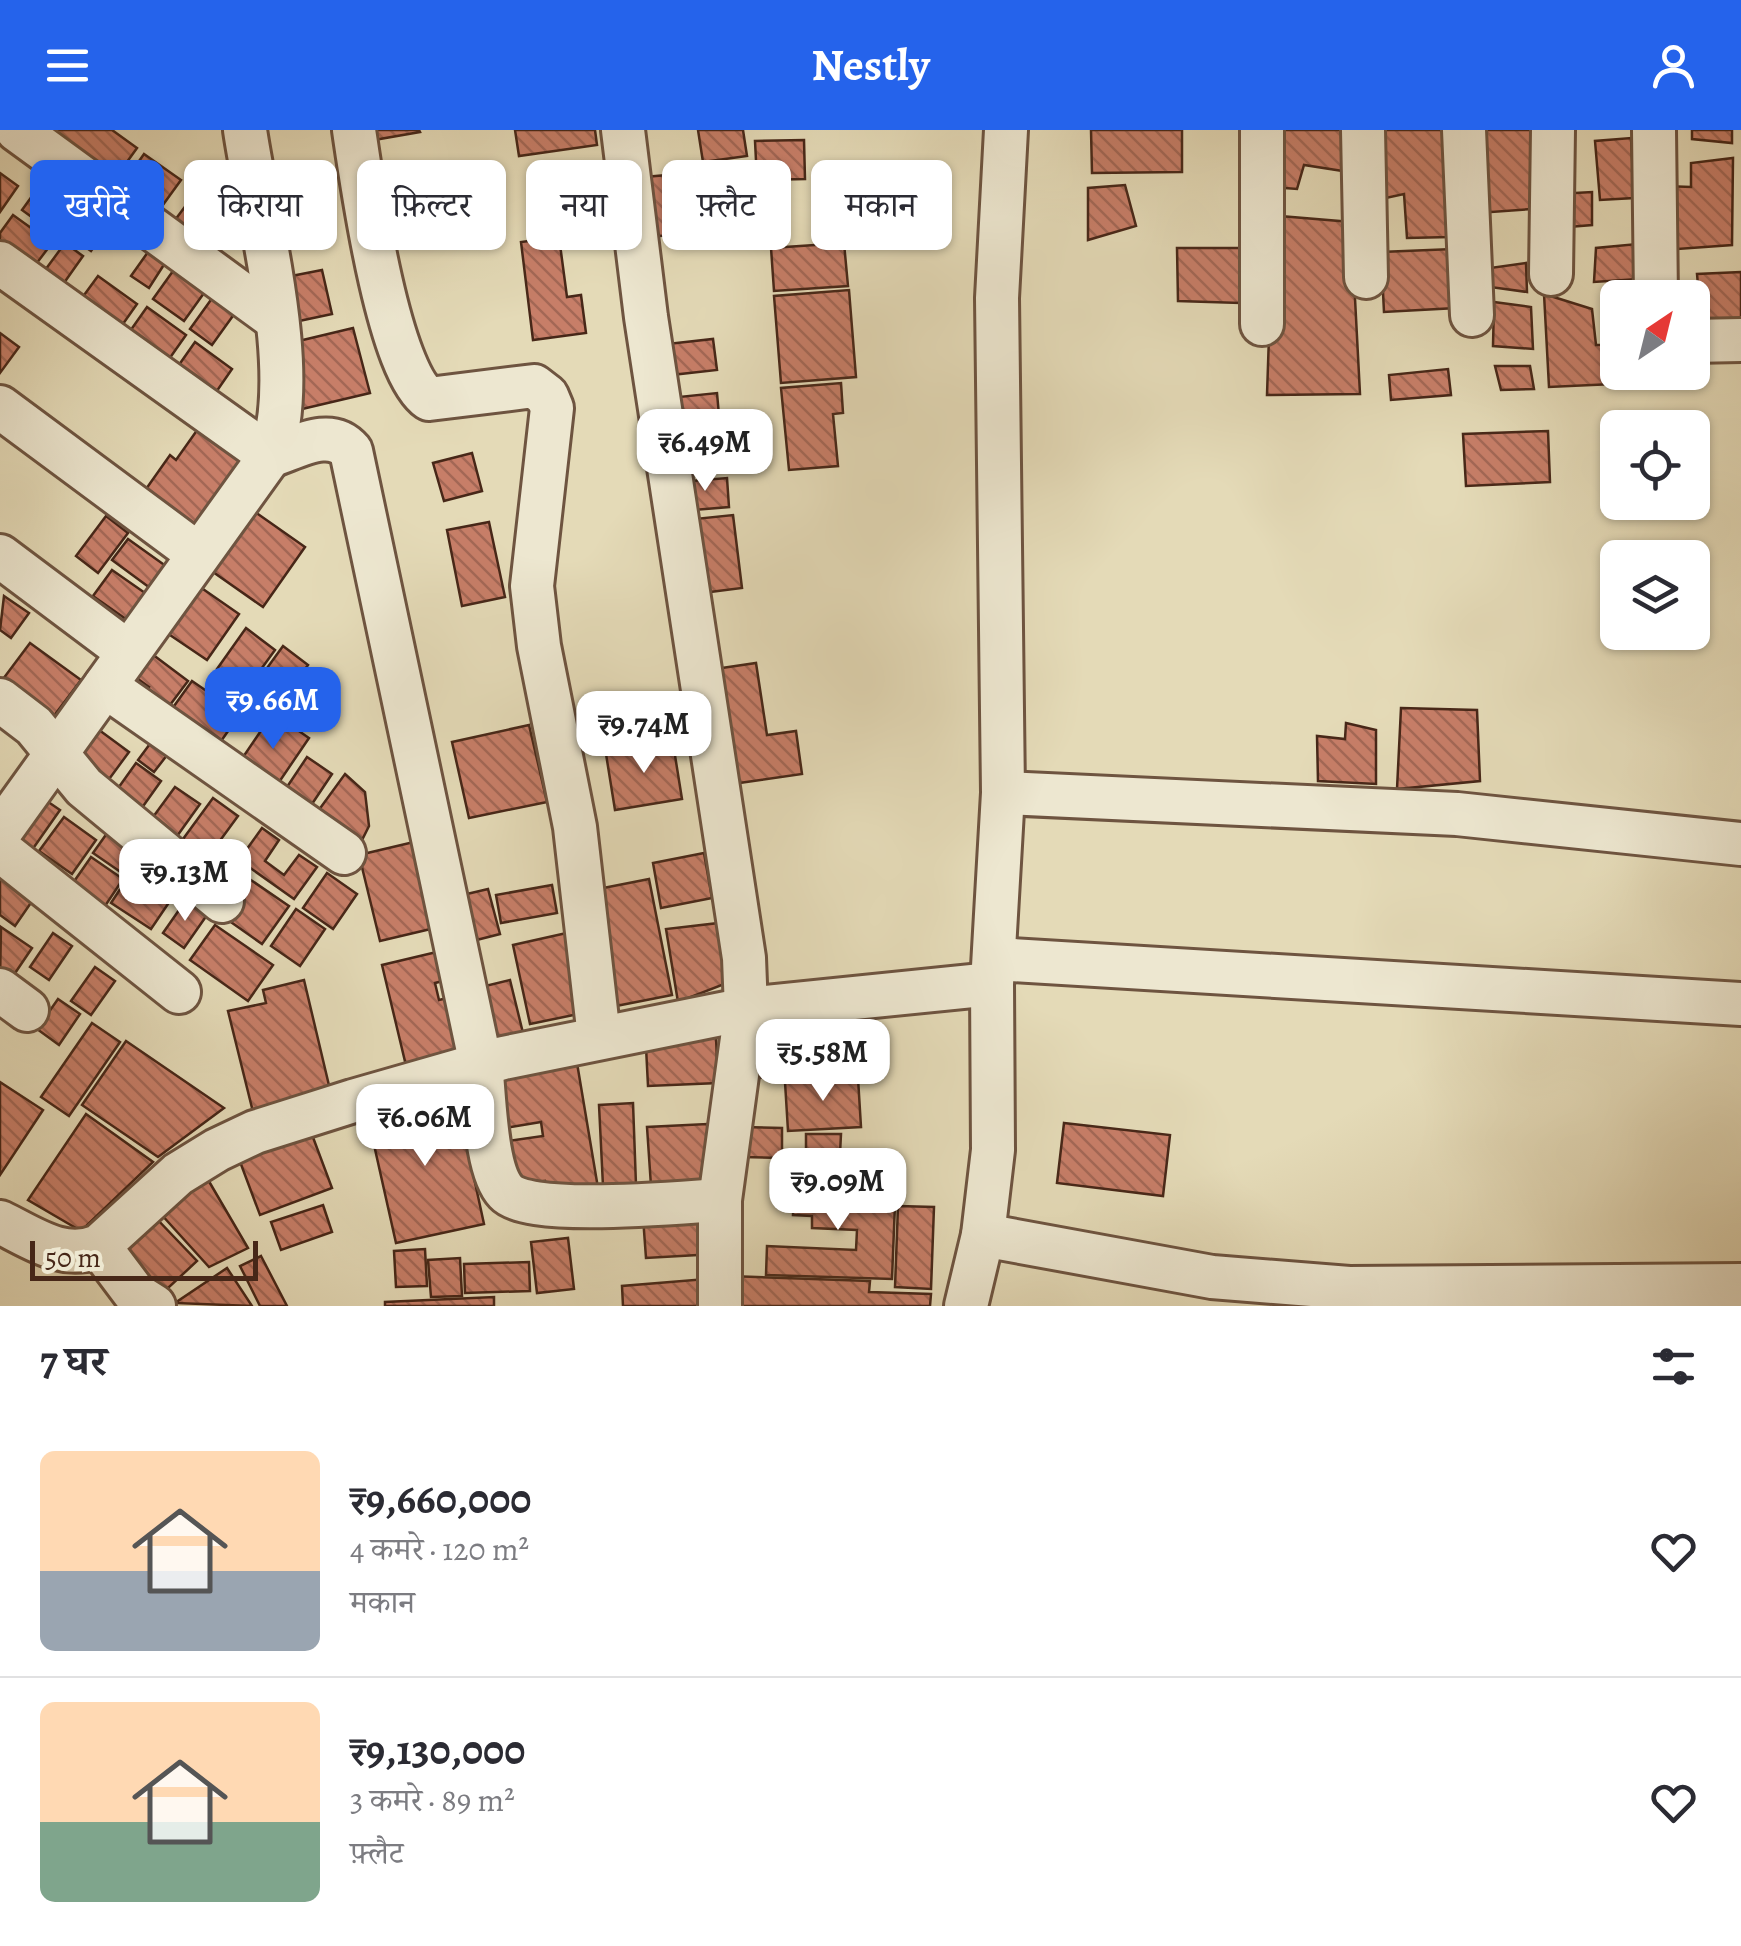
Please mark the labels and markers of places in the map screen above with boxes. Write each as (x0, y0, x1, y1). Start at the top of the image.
pin: ₹6.49M (624, 409, 786, 494)
pin: ₹9.66M (192, 667, 354, 752)
pin: ₹9.74M (563, 691, 725, 776)
pin: ₹9.13M (104, 839, 266, 924)
pin: ₹5.58M (742, 1019, 904, 1104)
pin: ₹6.06M (344, 1084, 506, 1169)
pin: ₹9.09M (757, 1148, 919, 1233)

